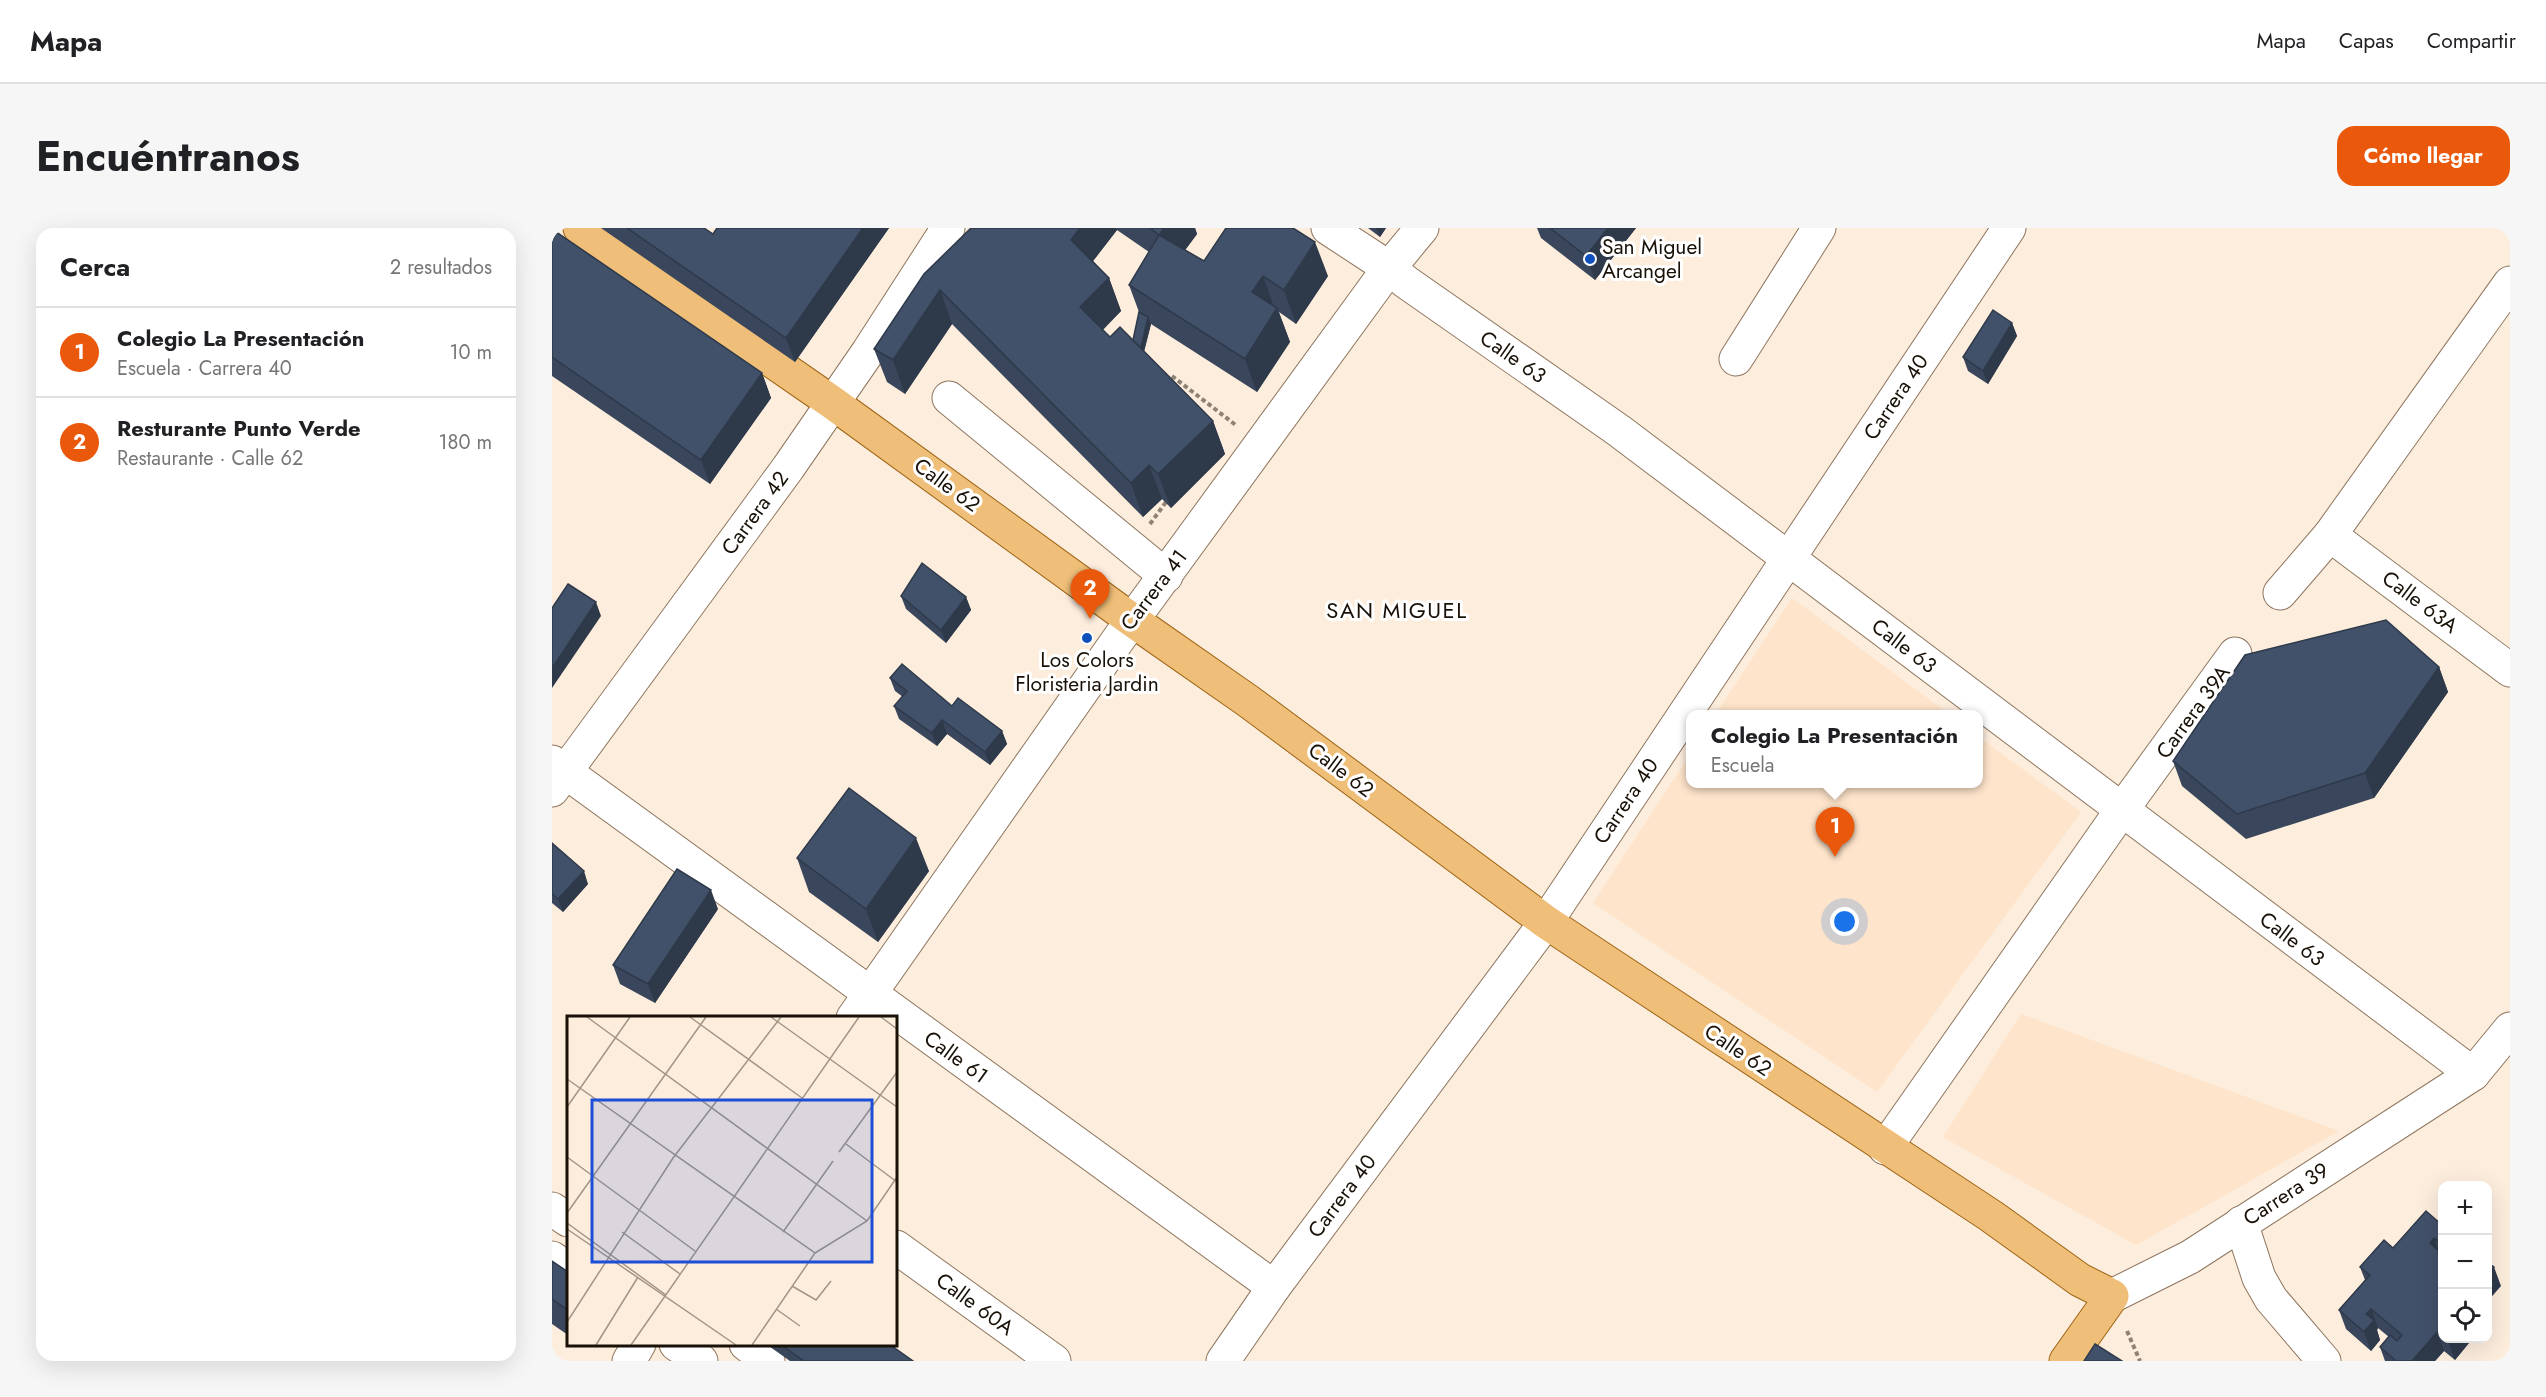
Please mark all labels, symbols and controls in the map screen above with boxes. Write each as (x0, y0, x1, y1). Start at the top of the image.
text: Mapa (30, 21, 102, 62)
text: Mapa (2257, 26, 2306, 56)
text: Capas (2339, 26, 2394, 56)
text: Compartir (2427, 26, 2516, 56)
text: Encuéntranos (36, 126, 300, 187)
button: Cómo llegar (2337, 126, 2510, 186)
place label: San Miguel Arcangel (1602, 232, 1702, 286)
text: Cerca (60, 248, 130, 286)
marker: San Miguel Arcangel (1583, 252, 1597, 266)
text: 2 resultados (390, 253, 492, 282)
text: Colegio La Presentación (117, 322, 364, 354)
street label: Calle 63 (1474, 323, 1552, 391)
text: 1 (74, 338, 85, 367)
text: 10 m (449, 338, 492, 367)
street label: Carrera 40 (1856, 348, 1936, 446)
text: Escuela · Carrera 40 (117, 354, 292, 383)
text: Resturante Punto Verde (117, 412, 361, 444)
text: 2 (73, 428, 86, 457)
text: 180 m (438, 428, 492, 457)
text: Restaurante · Calle 62 (117, 444, 303, 473)
street label: Calle 62 (908, 451, 986, 519)
street label: Carrera 42 (714, 465, 796, 561)
street label: Carrera 41 (1114, 543, 1194, 637)
street label: Calle 63A (2376, 563, 2464, 641)
pin: 2 (1070, 570, 1110, 619)
district label: SAN MIGUEL (1326, 594, 1468, 626)
street label: Calle 63 (1865, 612, 1943, 680)
marker: Los Colors Floristeria Jardin (1080, 631, 1094, 645)
place label: Los Colors Floristeria Jardin (1015, 645, 1159, 699)
street label: Carrera 39A (2149, 659, 2237, 765)
popup (1686, 710, 1983, 788)
text: Colegio La Presentación (1711, 719, 1958, 751)
street label: Calle 62 (1302, 735, 1380, 805)
text: Escuela (1711, 751, 1774, 780)
street label: Carrera 40 (1586, 752, 1666, 850)
pin: 1 (1816, 808, 1854, 857)
street label: Calle 63 (2253, 905, 2331, 973)
your location (1830, 907, 1859, 936)
inset map (567, 1016, 897, 1346)
street label: Calle 62 (1698, 1017, 1778, 1083)
street label: Calle 61 (918, 1023, 994, 1091)
street label: Carrera 40 (1301, 1148, 1383, 1244)
street label: Carrera 39 (2237, 1155, 2335, 1233)
map controls (2438, 1181, 2492, 1343)
button: + (2438, 1181, 2492, 1235)
button: − (2438, 1235, 2492, 1289)
street label: Calle 60A (930, 1265, 1020, 1343)
button: locate (2438, 1289, 2492, 1343)

